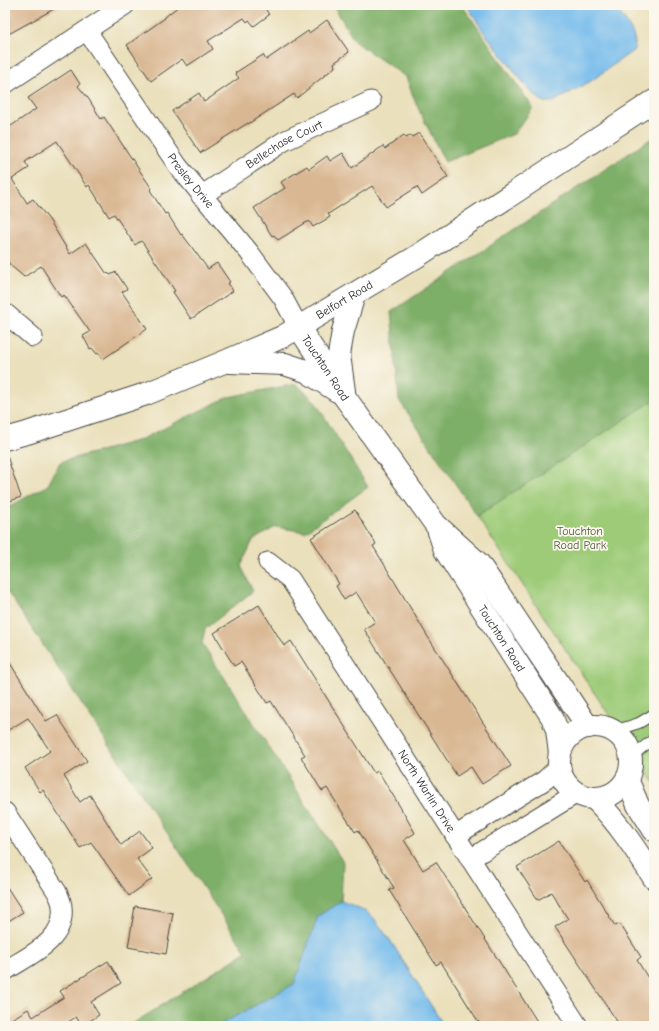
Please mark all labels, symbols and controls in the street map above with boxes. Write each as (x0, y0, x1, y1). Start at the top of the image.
street label: Bellechase Court (243, 117, 325, 172)
street label: Presley Drive (164, 151, 217, 211)
street label: Belfort Road (313, 277, 375, 322)
street label: Touchton Road (299, 332, 352, 404)
park label: Touchton Road Park (554, 524, 607, 552)
street label: Touchton Road (475, 603, 528, 674)
street label: North Warlin Drive (395, 747, 458, 835)

